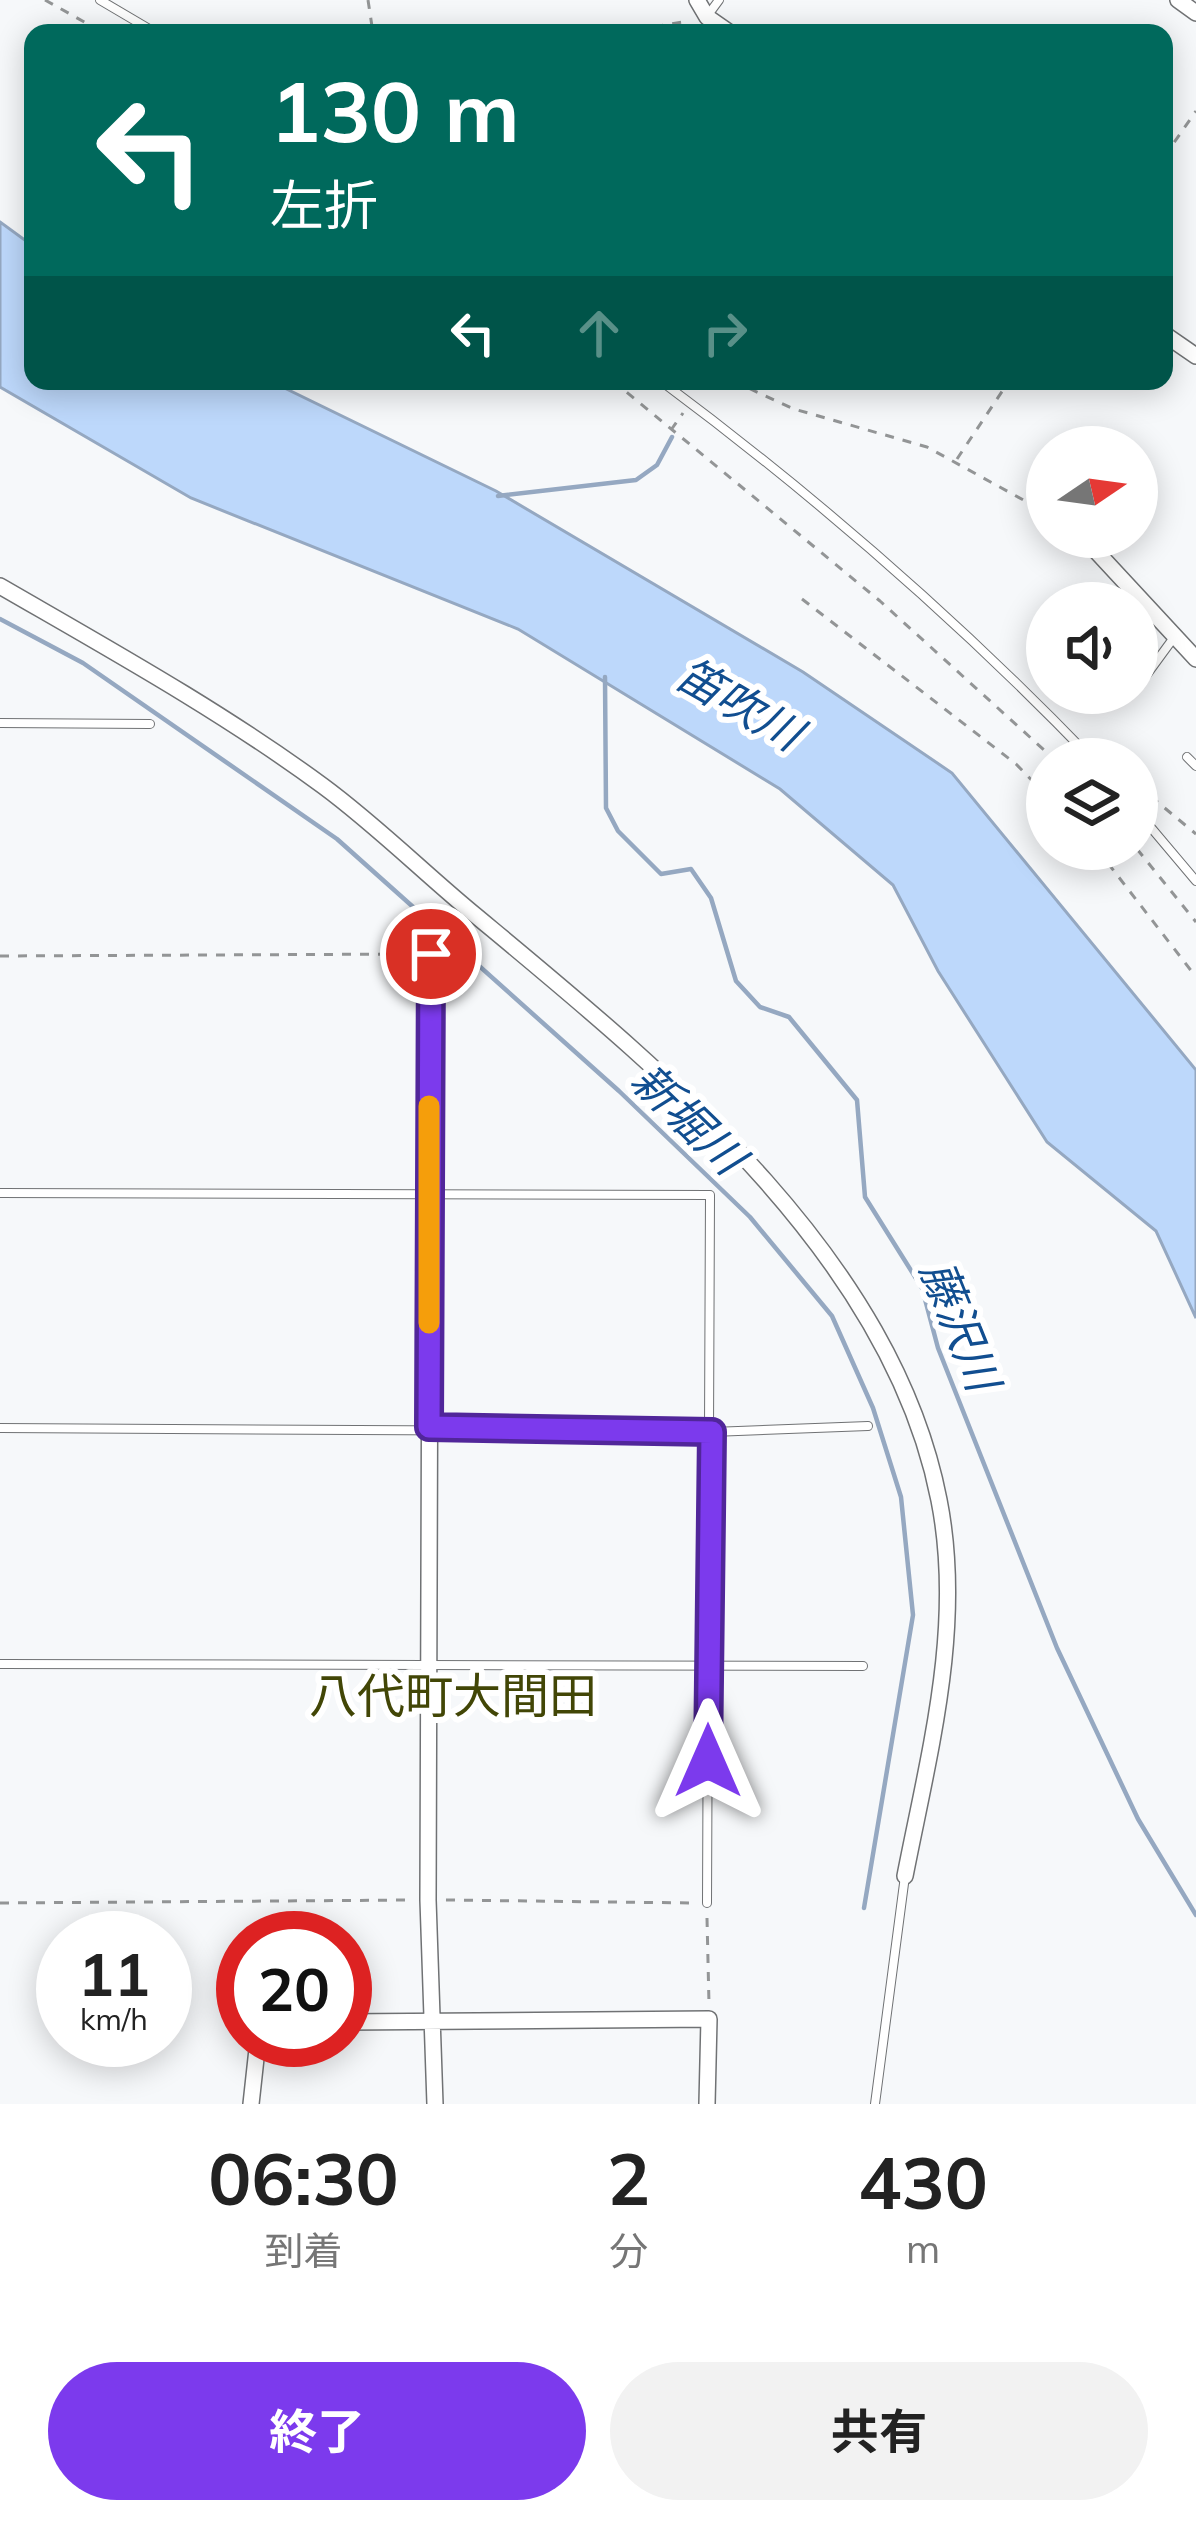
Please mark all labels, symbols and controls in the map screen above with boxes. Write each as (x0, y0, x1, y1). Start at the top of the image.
text: 130 m (270, 58, 520, 163)
icon: left (72, 72, 228, 228)
text: 左折 (270, 171, 378, 239)
icon: left (440, 300, 506, 366)
icon: ahead (566, 300, 632, 366)
icon: right (692, 300, 758, 366)
north arrow (1026, 426, 1158, 558)
map controls (1026, 426, 1158, 870)
button: sound (1026, 582, 1158, 714)
water label: 笛吹川 (668, 645, 816, 763)
button: layers (1026, 738, 1158, 870)
pin (380, 903, 482, 1005)
icon: arrive (398, 921, 464, 987)
water label: 新堀川 (621, 1051, 760, 1188)
water label: 藤沢川 (910, 1252, 1014, 1402)
district label: 八代町大間田 (309, 1665, 597, 1725)
position arrow (645, 1698, 771, 1824)
speed limit sign: 20 (216, 1911, 372, 2067)
text: 11 (78, 1936, 150, 2011)
text: km/h (80, 2000, 148, 2038)
text: 06:30 (208, 2133, 399, 2223)
text: 2 (607, 2133, 650, 2223)
text: 430 (858, 2137, 988, 2227)
text: m (906, 2224, 940, 2273)
text: 到着 (264, 2226, 342, 2275)
text: 分 (609, 2226, 648, 2275)
button: 終了 (48, 2362, 586, 2500)
button: 共有 (610, 2362, 1148, 2500)

